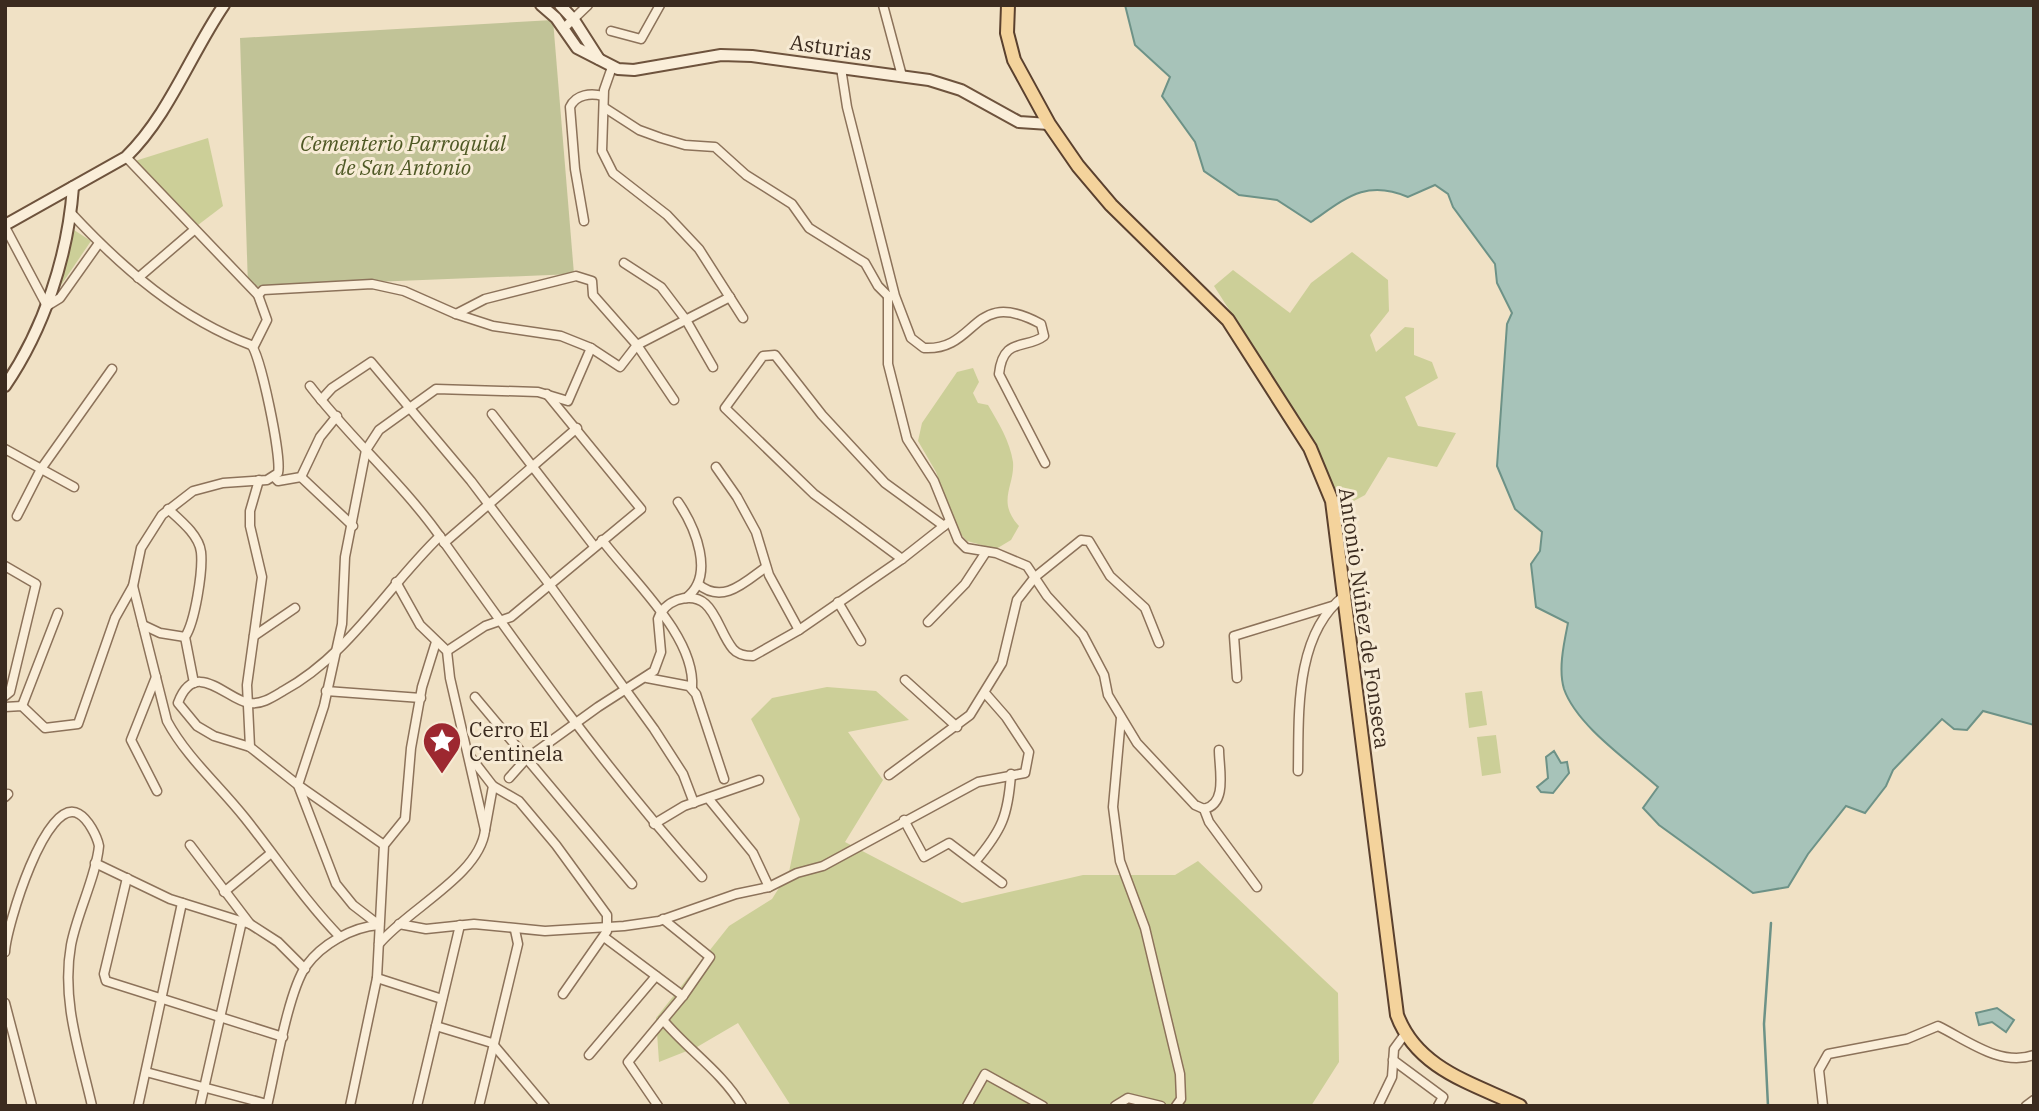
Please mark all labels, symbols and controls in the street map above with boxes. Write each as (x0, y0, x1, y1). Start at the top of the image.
street label: Asturias (788, 27, 874, 67)
park label: Cementerio Parroquial de San Antonio (300, 129, 507, 181)
street label: Antonio Núñez de Fonseca (1333, 486, 1397, 750)
place label: Cerro El Centinela (469, 715, 564, 767)
place icon: Cerro El Centinela (421, 720, 463, 775)

